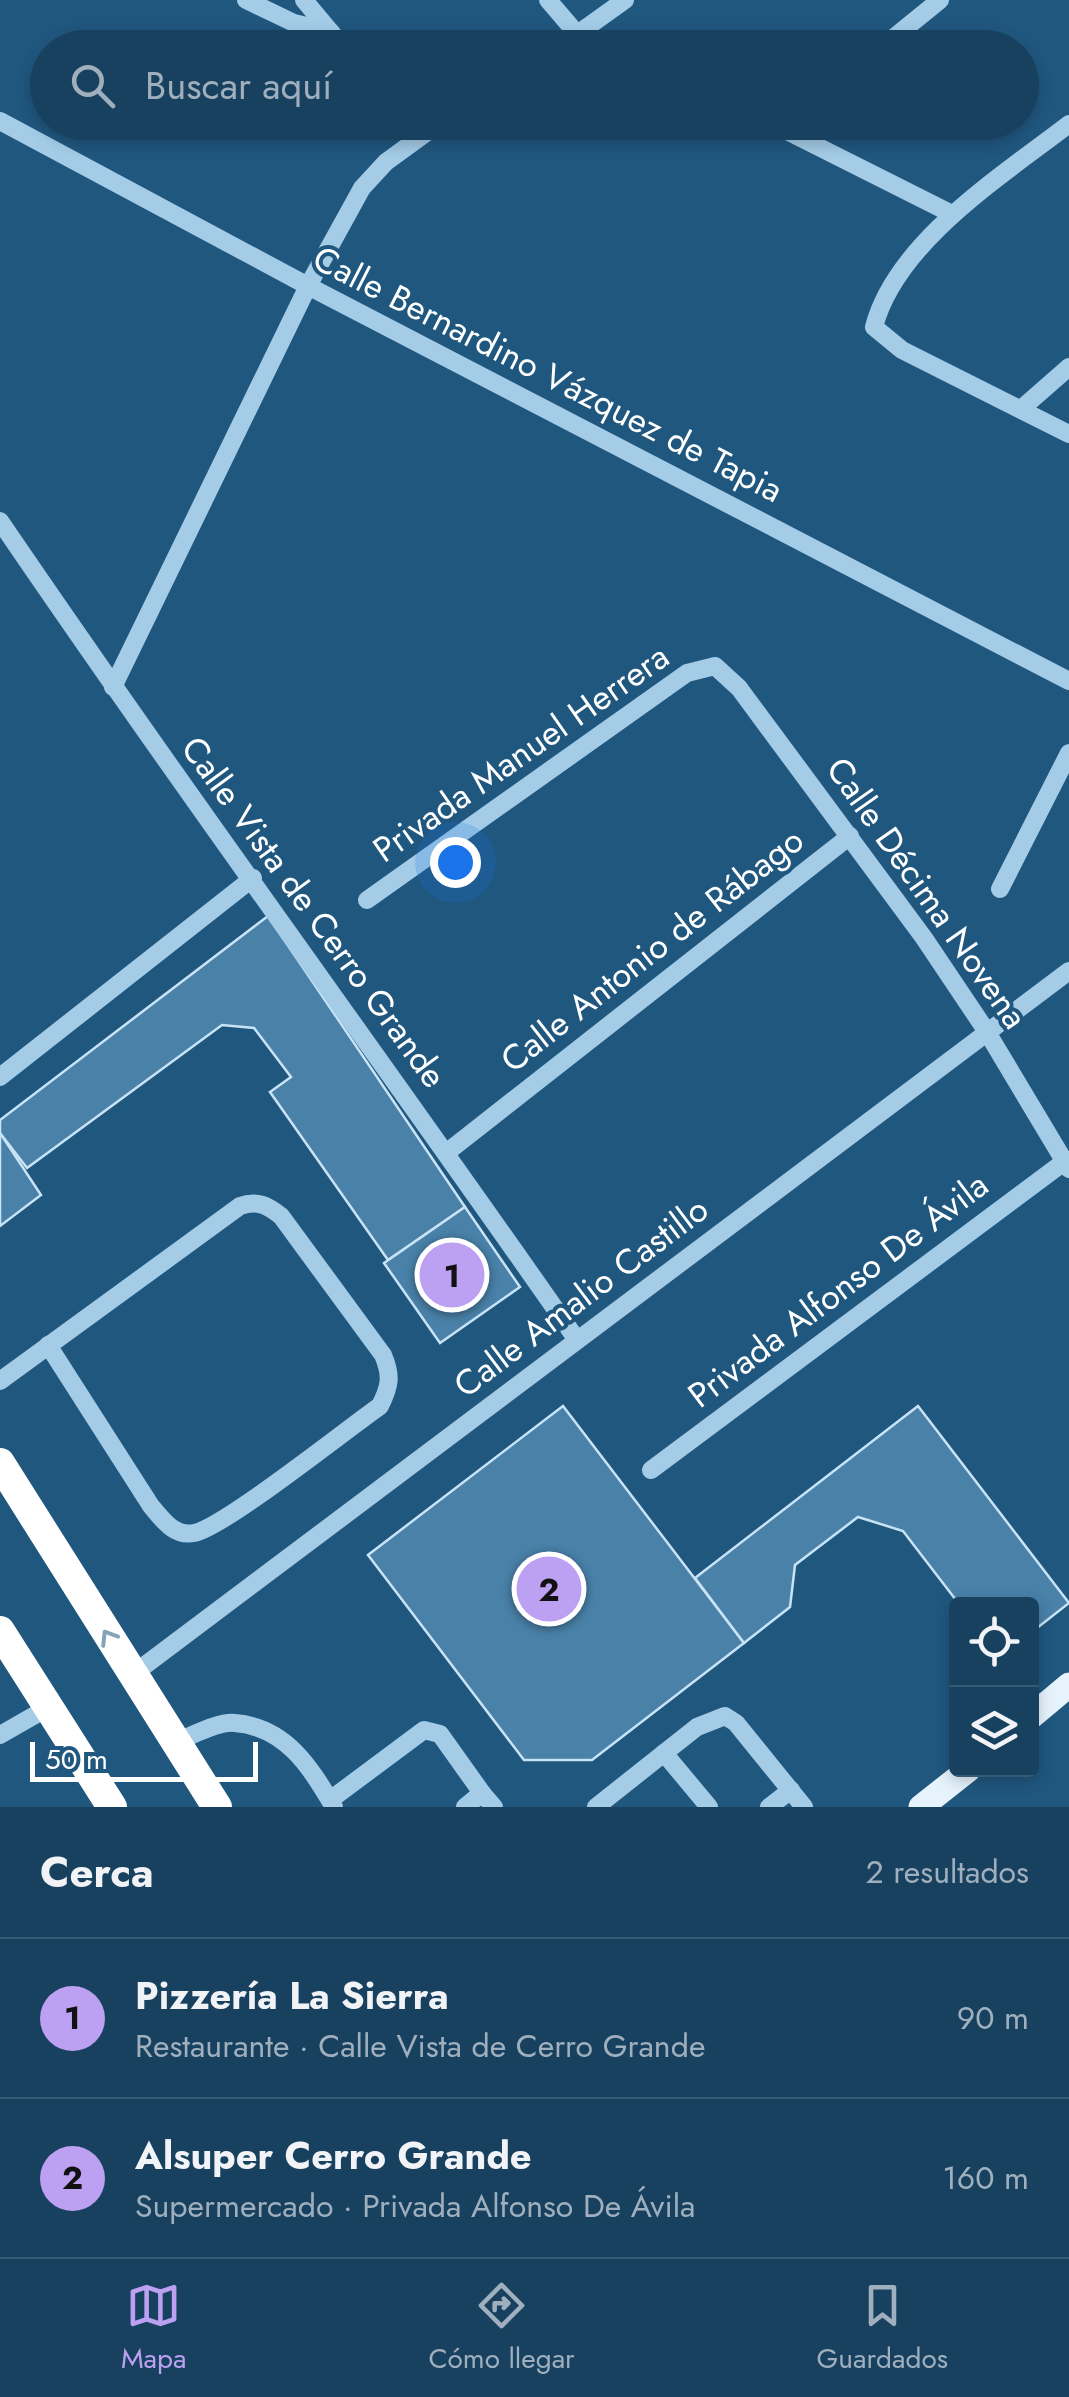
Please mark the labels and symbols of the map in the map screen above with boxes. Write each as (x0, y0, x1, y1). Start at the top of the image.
street label: Calle Bernardino Vázquez de Tapia (304, 233, 792, 515)
street label: Privada Manuel Herrera (363, 632, 679, 874)
street label: Calle Vista de Cerro Grande (169, 726, 459, 1098)
street label: Calle Décima Novena (814, 747, 1040, 1039)
street label: Calle Antonio de Rábago (490, 816, 814, 1084)
your location (430, 837, 481, 888)
street label: Privada Alfonso De Ávila (677, 1160, 999, 1420)
street label: Calle Amalio Castillo (443, 1185, 719, 1409)
pin: 1 (420, 1238, 484, 1312)
pin: 2 (516, 1552, 582, 1626)
one-way arrow (101, 1629, 120, 1647)
scale bar (30, 1737, 258, 1782)

